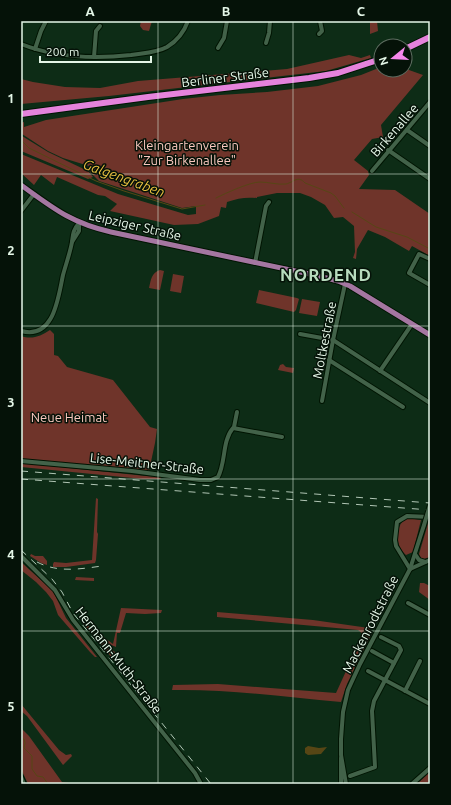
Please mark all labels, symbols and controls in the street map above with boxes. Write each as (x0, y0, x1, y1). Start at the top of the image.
text: A (85, 4, 95, 18)
text: B (222, 4, 231, 18)
text: C (357, 4, 366, 18)
scale bar (40, 38, 151, 64)
north arrow (373, 38, 413, 78)
text: 200 m (46, 45, 79, 58)
text: N (377, 55, 390, 67)
street label: Berliner Straße (180, 65, 270, 89)
text: 1 (7, 91, 15, 105)
street label: Birkenallee (367, 101, 421, 159)
park label: Kleingartenverein "Zur Birkenallee" (135, 138, 239, 167)
water label: Galgengraben (81, 156, 167, 200)
street label: Leipziger Straße (87, 208, 183, 242)
text: 2 (7, 243, 15, 257)
district label: NORDEND (280, 265, 372, 284)
street label: Moltkestraße (310, 300, 338, 380)
text: 3 (7, 395, 15, 409)
park label: Neue Heimat (31, 410, 107, 424)
street label: Lise-Meitner-Straße (89, 450, 205, 476)
text: 4 (7, 547, 15, 561)
street label: Mackenrodtstraße (339, 573, 401, 675)
street label: Hermann-Muth-Straße (73, 604, 165, 716)
text: 5 (7, 699, 15, 713)

